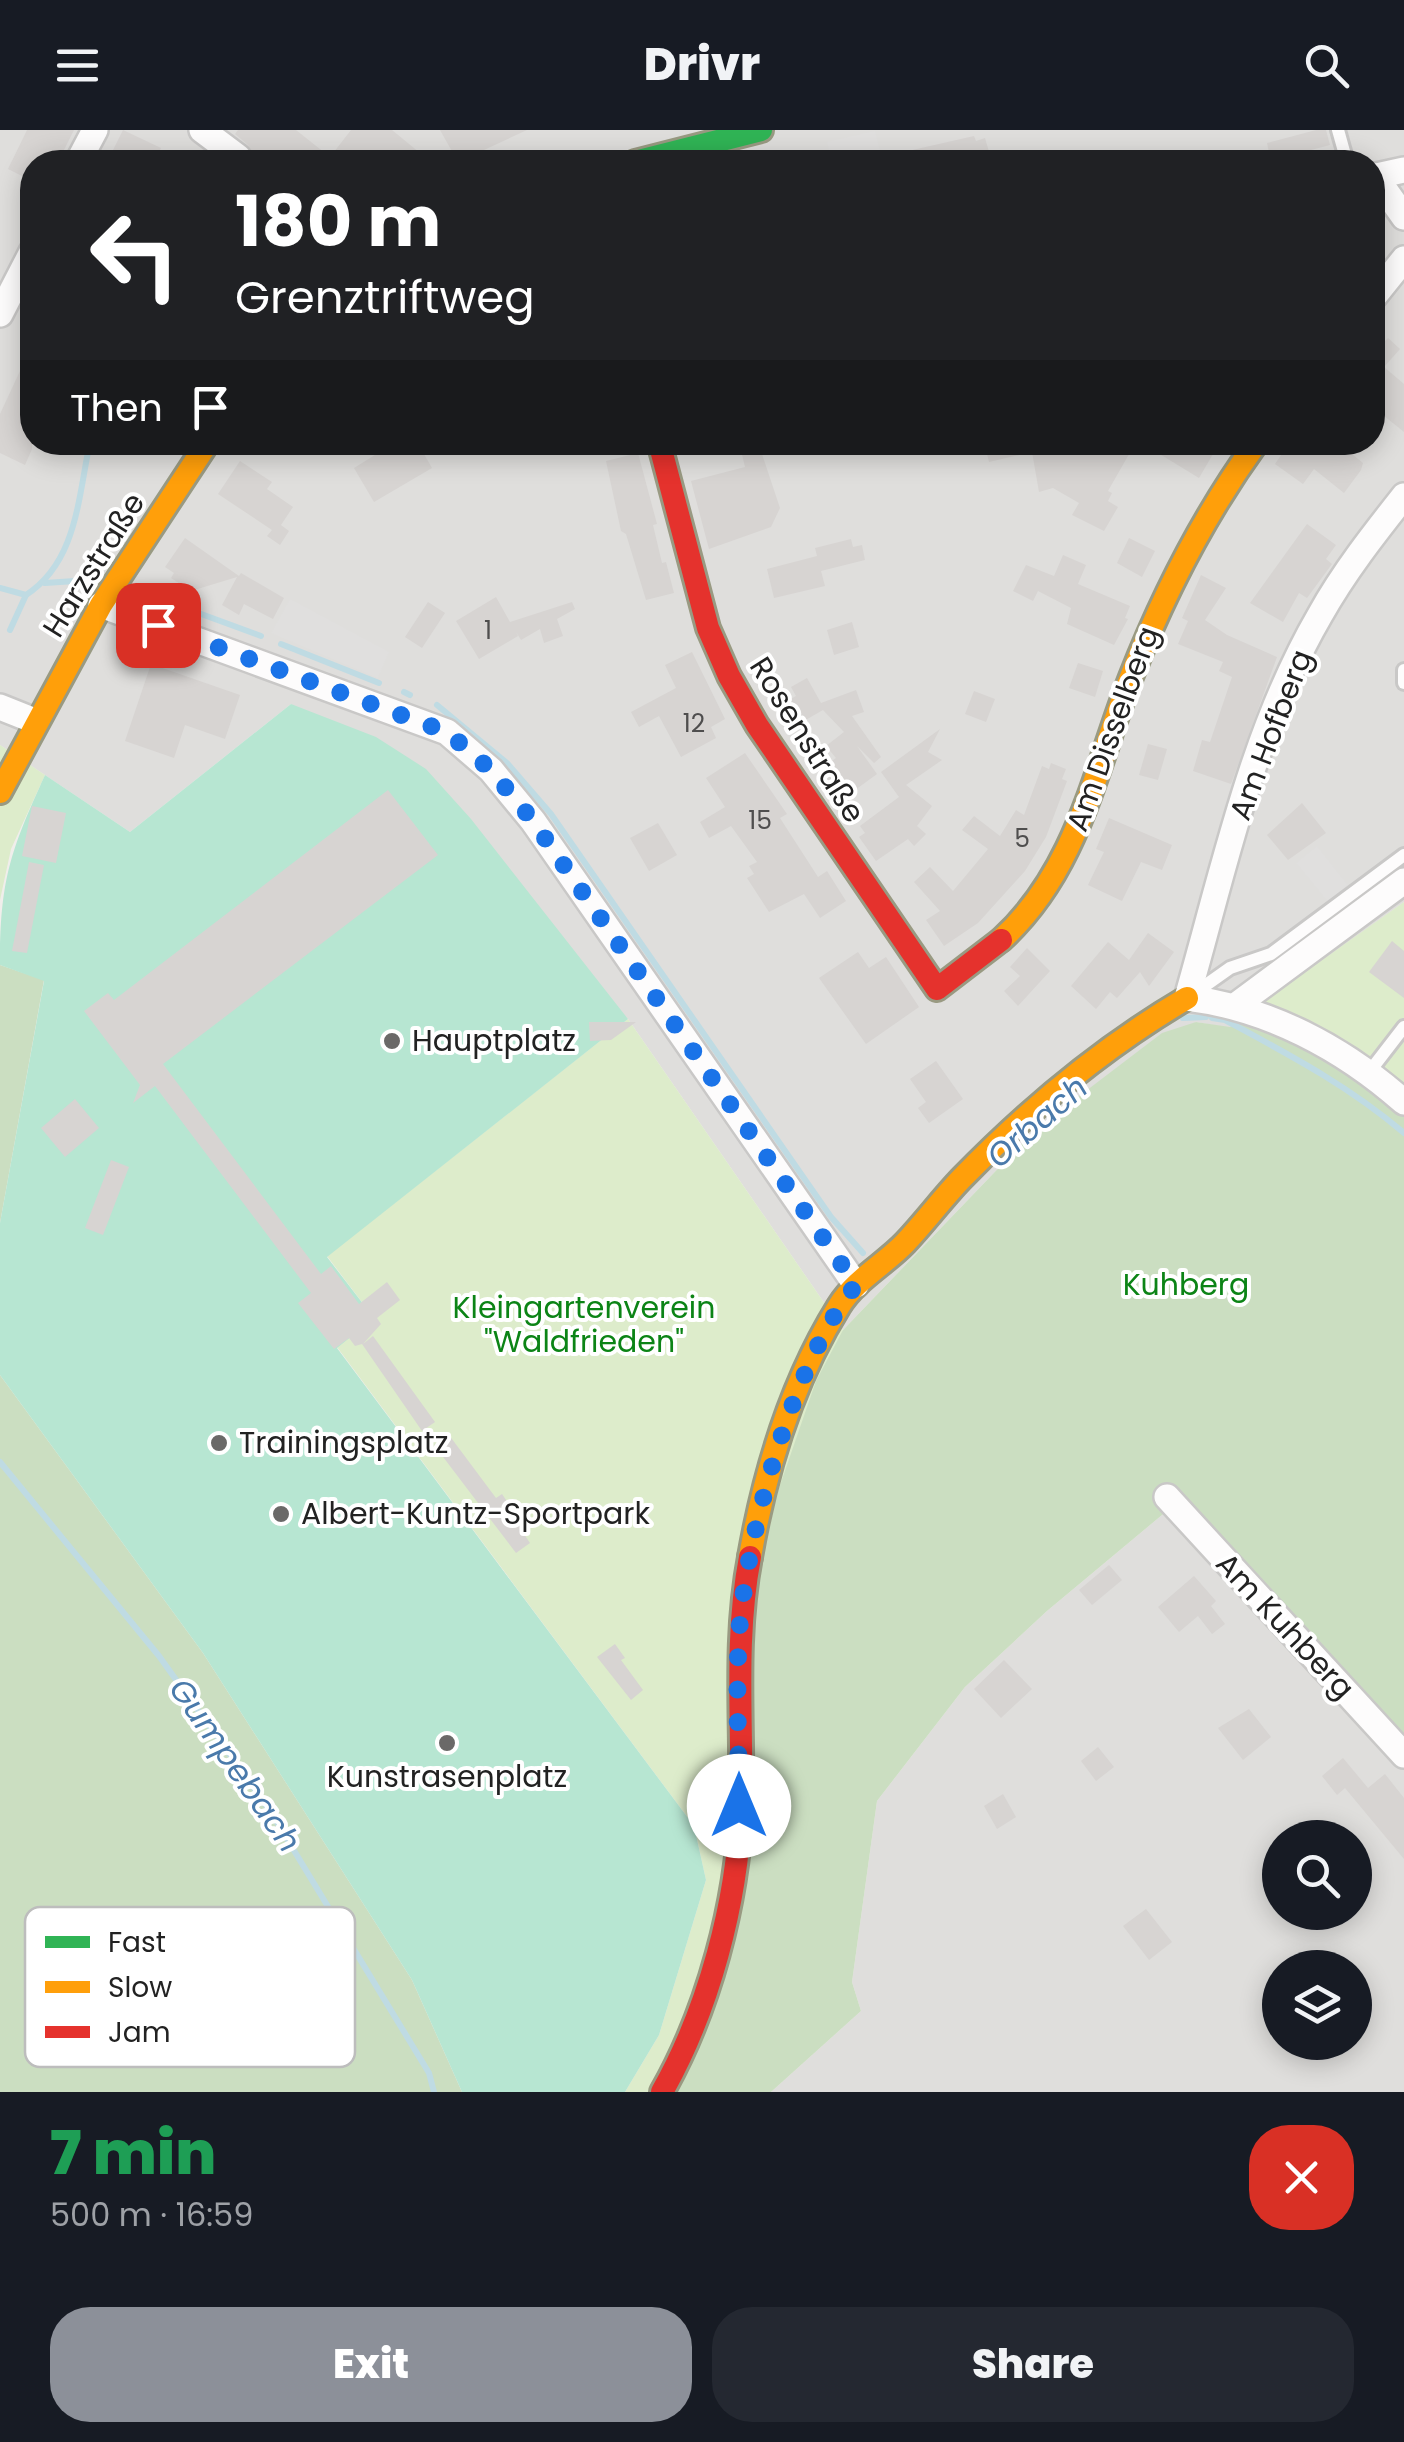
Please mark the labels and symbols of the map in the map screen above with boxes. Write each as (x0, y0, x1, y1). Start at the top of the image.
street label: Harzstraße (32, 484, 155, 645)
pin (116, 583, 201, 668)
house number: 1 (484, 613, 492, 648)
street label: Am Disselberg (1055, 620, 1170, 837)
street label: Am Hofberg (1218, 643, 1323, 826)
street label: Rosenstraße (739, 649, 875, 831)
house number: 12 (683, 706, 705, 741)
house number: 15 (748, 803, 772, 838)
house number: 5 (1014, 821, 1030, 856)
place label: Hauptplatz (412, 1019, 576, 1062)
marker: Hauptplatz (381, 1030, 403, 1052)
water label: Orbach (977, 1065, 1097, 1178)
park label: Kuhberg (1123, 1263, 1249, 1306)
park label: Kleingartenverein "Waldfrieden" (453, 1286, 715, 1363)
place label: Trainingsplatz (239, 1421, 448, 1464)
marker: Trainingsplatz (208, 1432, 230, 1454)
place label: Albert-Kuntz-Sportpark (301, 1492, 651, 1535)
marker: Albert-Kuntz-Sportpark (270, 1503, 292, 1525)
street label: Am Kuhberg (1206, 1543, 1364, 1708)
water label: Gumpebach (159, 1669, 312, 1861)
marker: Kunstrasenplatz (436, 1732, 458, 1754)
position arrow (687, 1754, 791, 1858)
place label: Kunstrasenplatz (327, 1755, 567, 1798)
legend (25, 1907, 355, 2067)
text: Fast (108, 1923, 166, 1962)
text: Slow (108, 1968, 172, 2007)
text: Jam (108, 2013, 171, 2052)

